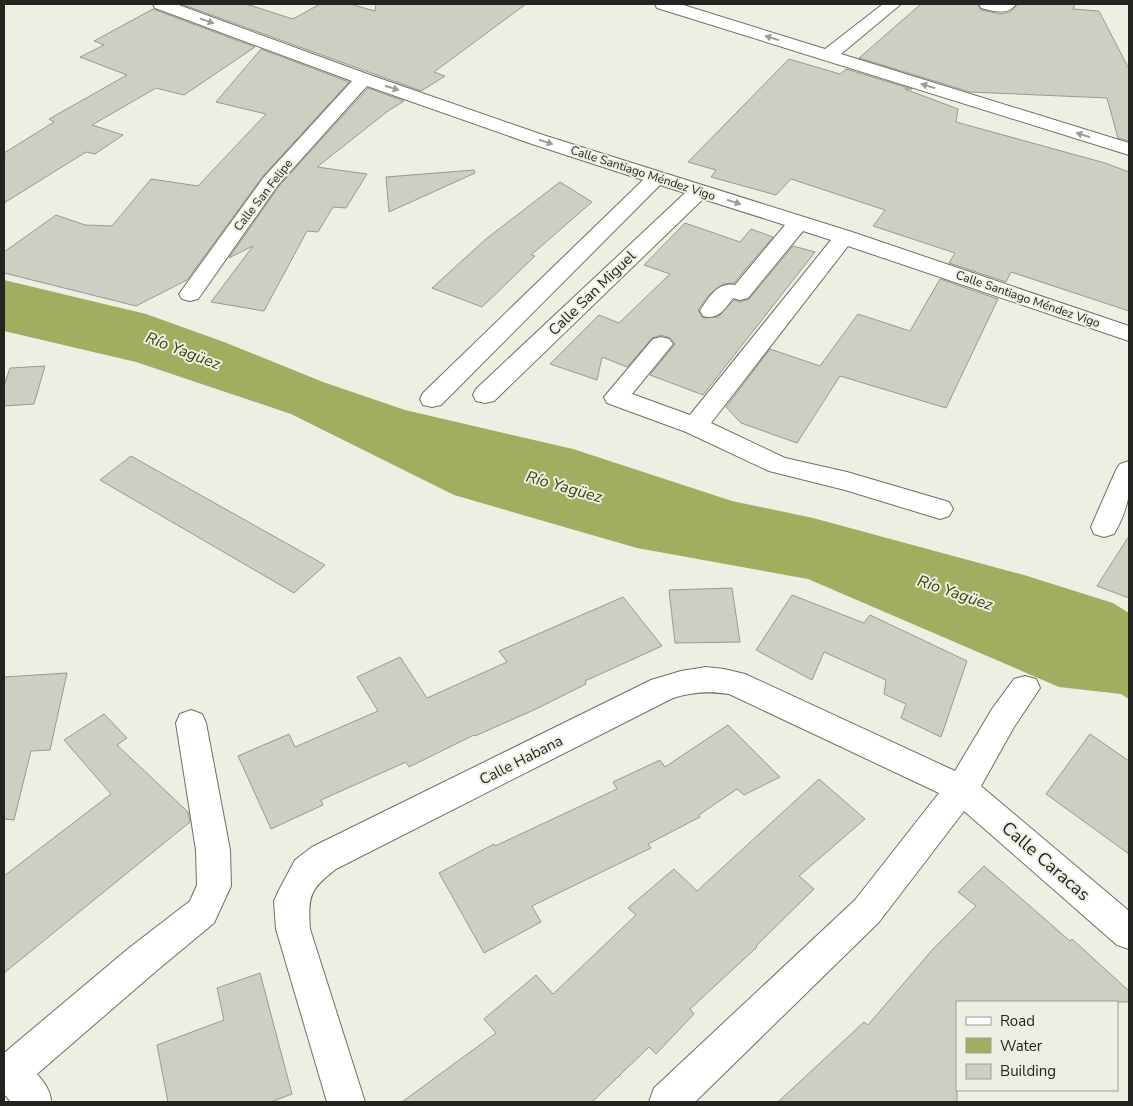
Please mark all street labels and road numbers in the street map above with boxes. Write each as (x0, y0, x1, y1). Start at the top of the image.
street label: Calle Santiago Méndez Vigo (568, 142, 718, 204)
street label: Calle San Felipe (230, 156, 296, 234)
street label: Calle San Miguel (544, 246, 640, 340)
street label: Calle Santiago Méndez Vigo (954, 267, 1103, 331)
street label: Calle Habana (476, 730, 566, 790)
street label: Calle Caracas (997, 816, 1095, 906)

